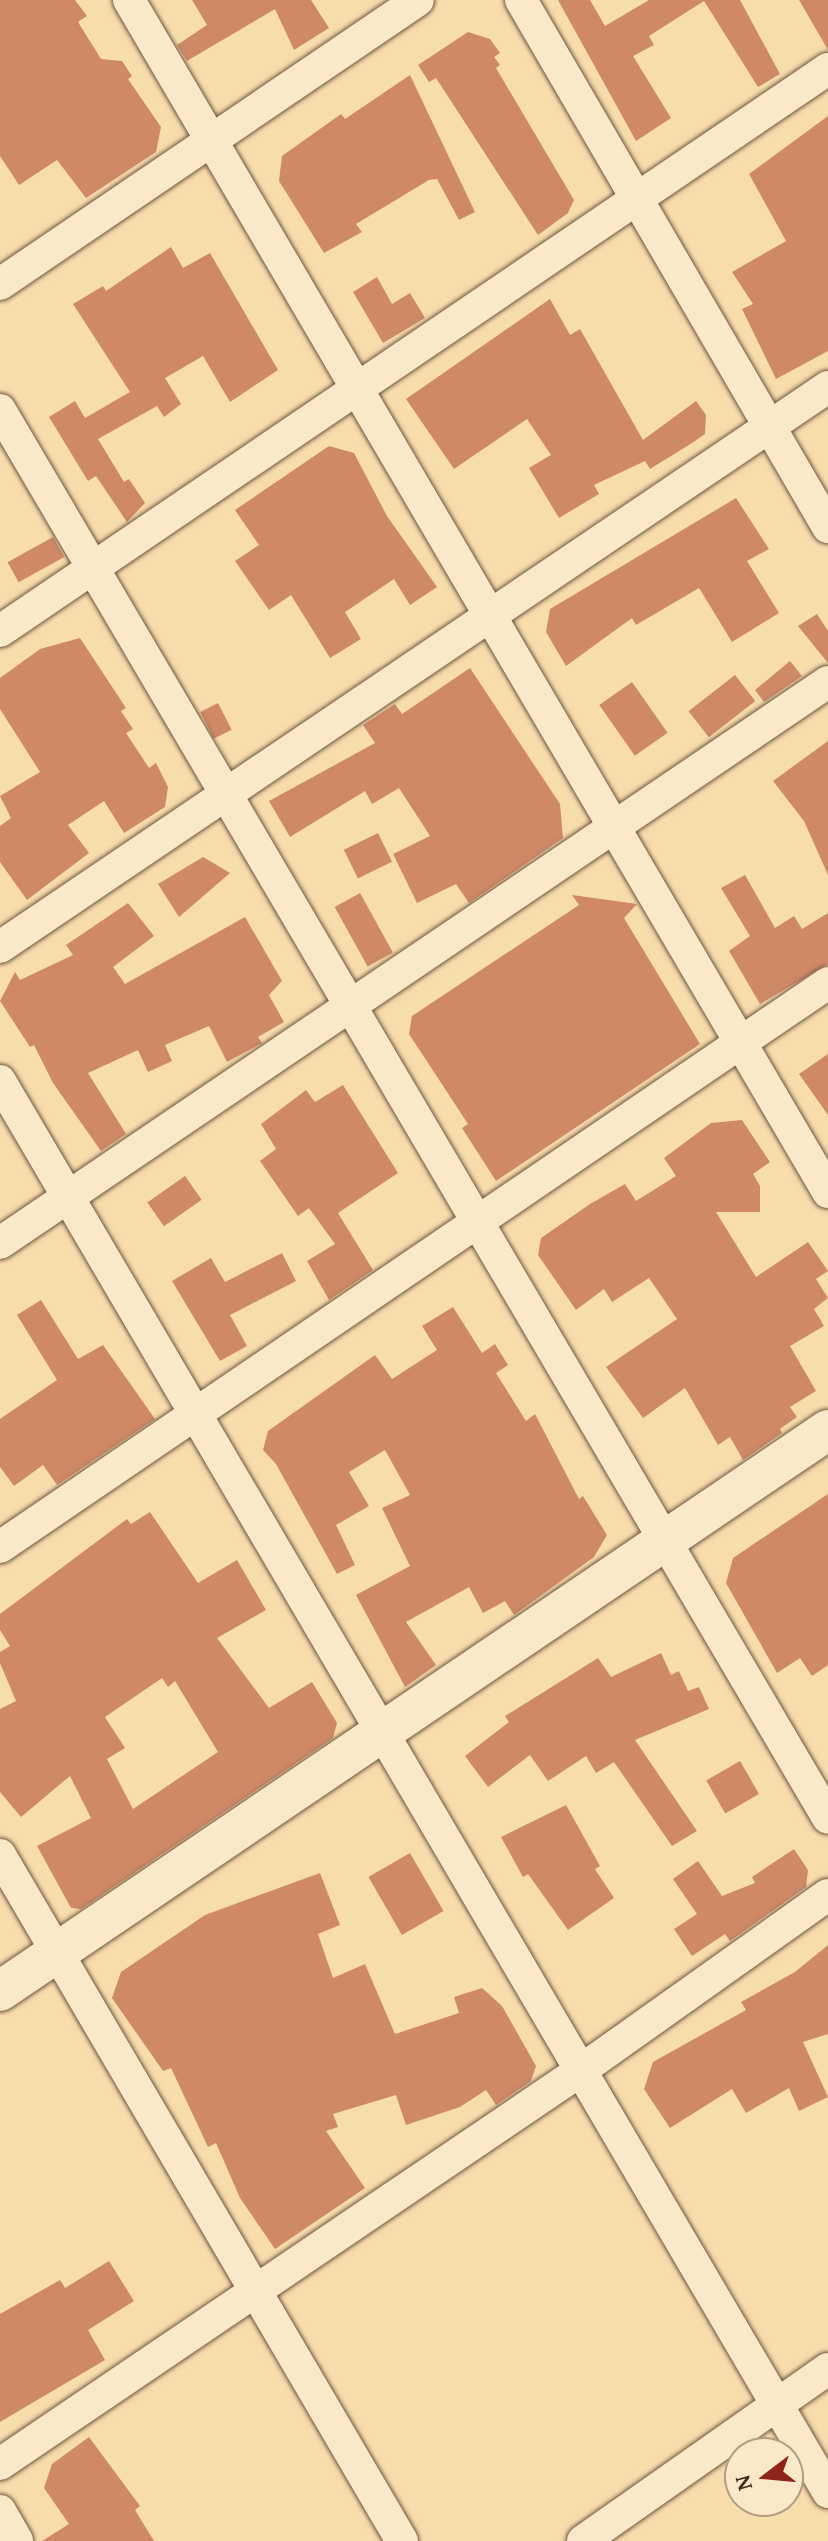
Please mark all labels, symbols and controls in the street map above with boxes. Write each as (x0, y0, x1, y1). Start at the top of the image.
north arrow (724, 2437, 804, 2517)
text: N (725, 2472, 760, 2495)

